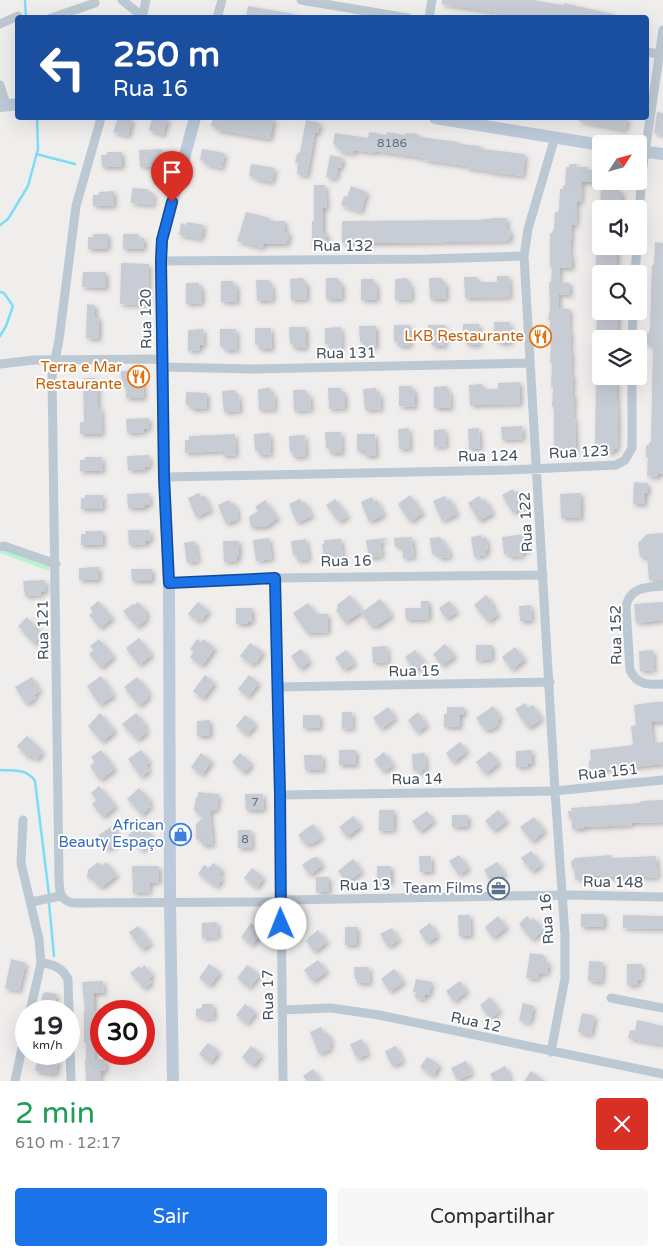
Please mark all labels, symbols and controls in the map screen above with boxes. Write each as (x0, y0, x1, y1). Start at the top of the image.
text: 250 m (113, 34, 220, 76)
icon: left (30, 35, 95, 100)
text: Rua 16 (113, 76, 188, 102)
north arrow (592, 135, 648, 190)
map controls (592, 135, 647, 385)
house number: 8186 (377, 136, 407, 150)
pin (151, 151, 193, 202)
icon: arrive (158, 158, 186, 186)
button: sound (592, 200, 647, 255)
street label: Rua 132 (313, 237, 373, 255)
button: search (592, 265, 647, 320)
street label: Rua 120 (136, 289, 156, 349)
restaurant icon: LKB Restaurante (528, 324, 552, 348)
place label: LKB Restaurante (404, 327, 524, 345)
button: layers (592, 330, 647, 385)
street label: Rua 131 (316, 343, 376, 363)
place label: Terra e Mar Restaurante (35, 358, 122, 393)
restaurant icon: Terra e Mar Restaurante (126, 364, 150, 388)
street label: Rua 123 (548, 441, 610, 463)
street label: Rua 124 (458, 446, 518, 466)
street label: Rua 122 (515, 491, 537, 553)
street label: Rua 16 (320, 552, 372, 570)
street label: Rua 121 (33, 600, 53, 660)
street label: Rua 152 (606, 605, 626, 665)
street label: Rua 15 (388, 662, 440, 680)
street label: Rua 151 (577, 760, 639, 784)
street label: Rua 14 (391, 770, 443, 788)
house number: 7 (251, 795, 259, 809)
place label: African Beauty Espaço (58, 816, 164, 851)
shop icon: African Beauty Espaço (168, 822, 192, 846)
house number: 8 (241, 832, 249, 846)
street label: Rua 148 (583, 872, 643, 892)
street label: Rua 13 (339, 876, 391, 894)
office icon: Team Films (487, 876, 511, 900)
place label: Team Films (403, 879, 483, 897)
street label: Rua 16 (536, 893, 558, 945)
position arrow (254, 897, 306, 949)
street label: Rua 17 (259, 969, 277, 1021)
speed limit sign: 30 (90, 1000, 155, 1065)
street label: Rua 12 (449, 1008, 503, 1036)
text: 19 (32, 1011, 63, 1041)
text: km/h (32, 1038, 63, 1052)
text: 2 min (15, 1095, 95, 1132)
button: close (596, 1098, 648, 1150)
text: 610 m · 12:17 (15, 1133, 121, 1153)
button: Sair (15, 1188, 327, 1246)
button: Compartilhar (337, 1188, 648, 1246)

